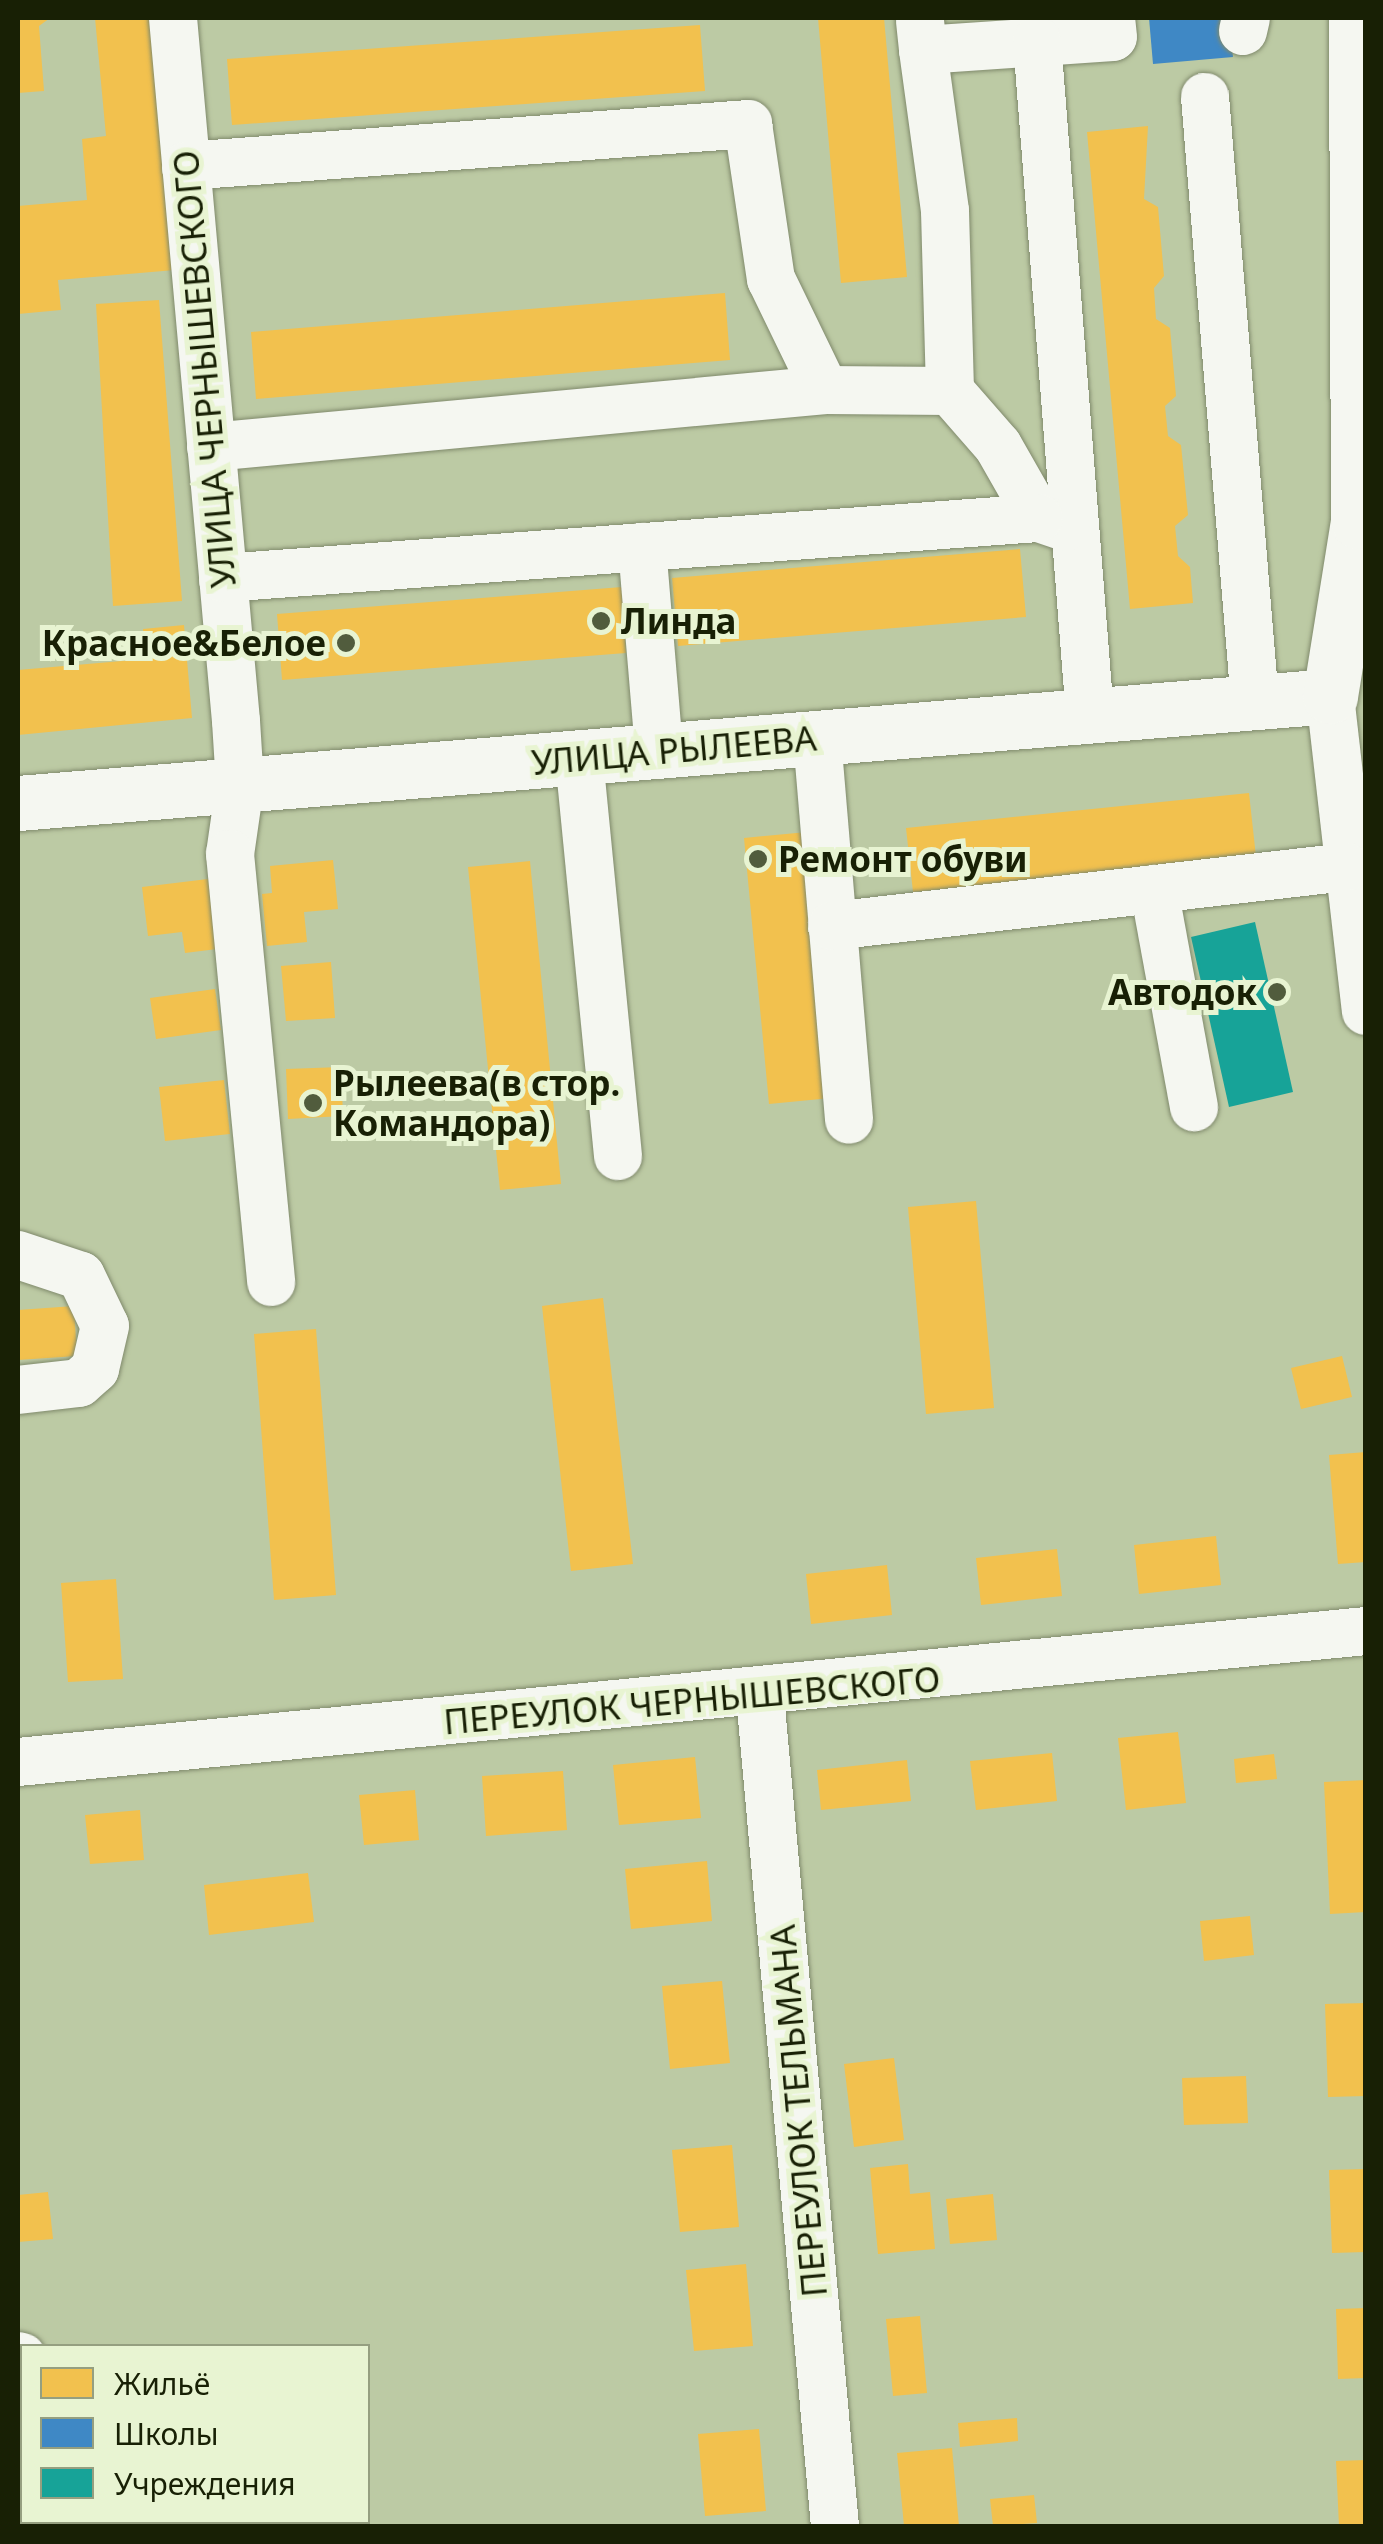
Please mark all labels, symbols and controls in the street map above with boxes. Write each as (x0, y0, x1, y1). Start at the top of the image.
street label: УЛИЦА ЧЕРНЫШЕВСКОГО (164, 149, 244, 589)
place label: Линда (621, 600, 736, 642)
marker: Линда (590, 610, 612, 632)
place label: Красное&Белое (42, 622, 326, 664)
marker: Красное&Белое (335, 632, 357, 654)
street label: УЛИЦА РЫЛЕЕВА (530, 717, 818, 783)
place label: Ремонт обуви (778, 838, 1028, 880)
marker: Ремонт обуви (747, 848, 769, 870)
place label: Автодок (1108, 971, 1257, 1013)
marker: Автодок (1266, 981, 1288, 1003)
place label: Рылеева(в стор. Командора) (333, 1062, 620, 1144)
marker: Рылеева(в стор. Командора) (302, 1092, 324, 1114)
street label: ПЕРЕУЛОК ЧЕРНЫШЕВСКОГО (442, 1657, 942, 1743)
street label: ПЕРЕУЛОК ТЕЛЬМАНА (761, 1923, 835, 2299)
legend (20, 2344, 370, 2524)
text: Жильё (114, 2363, 210, 2404)
text: Школы (114, 2413, 219, 2454)
text: Учреждения (114, 2463, 296, 2504)

